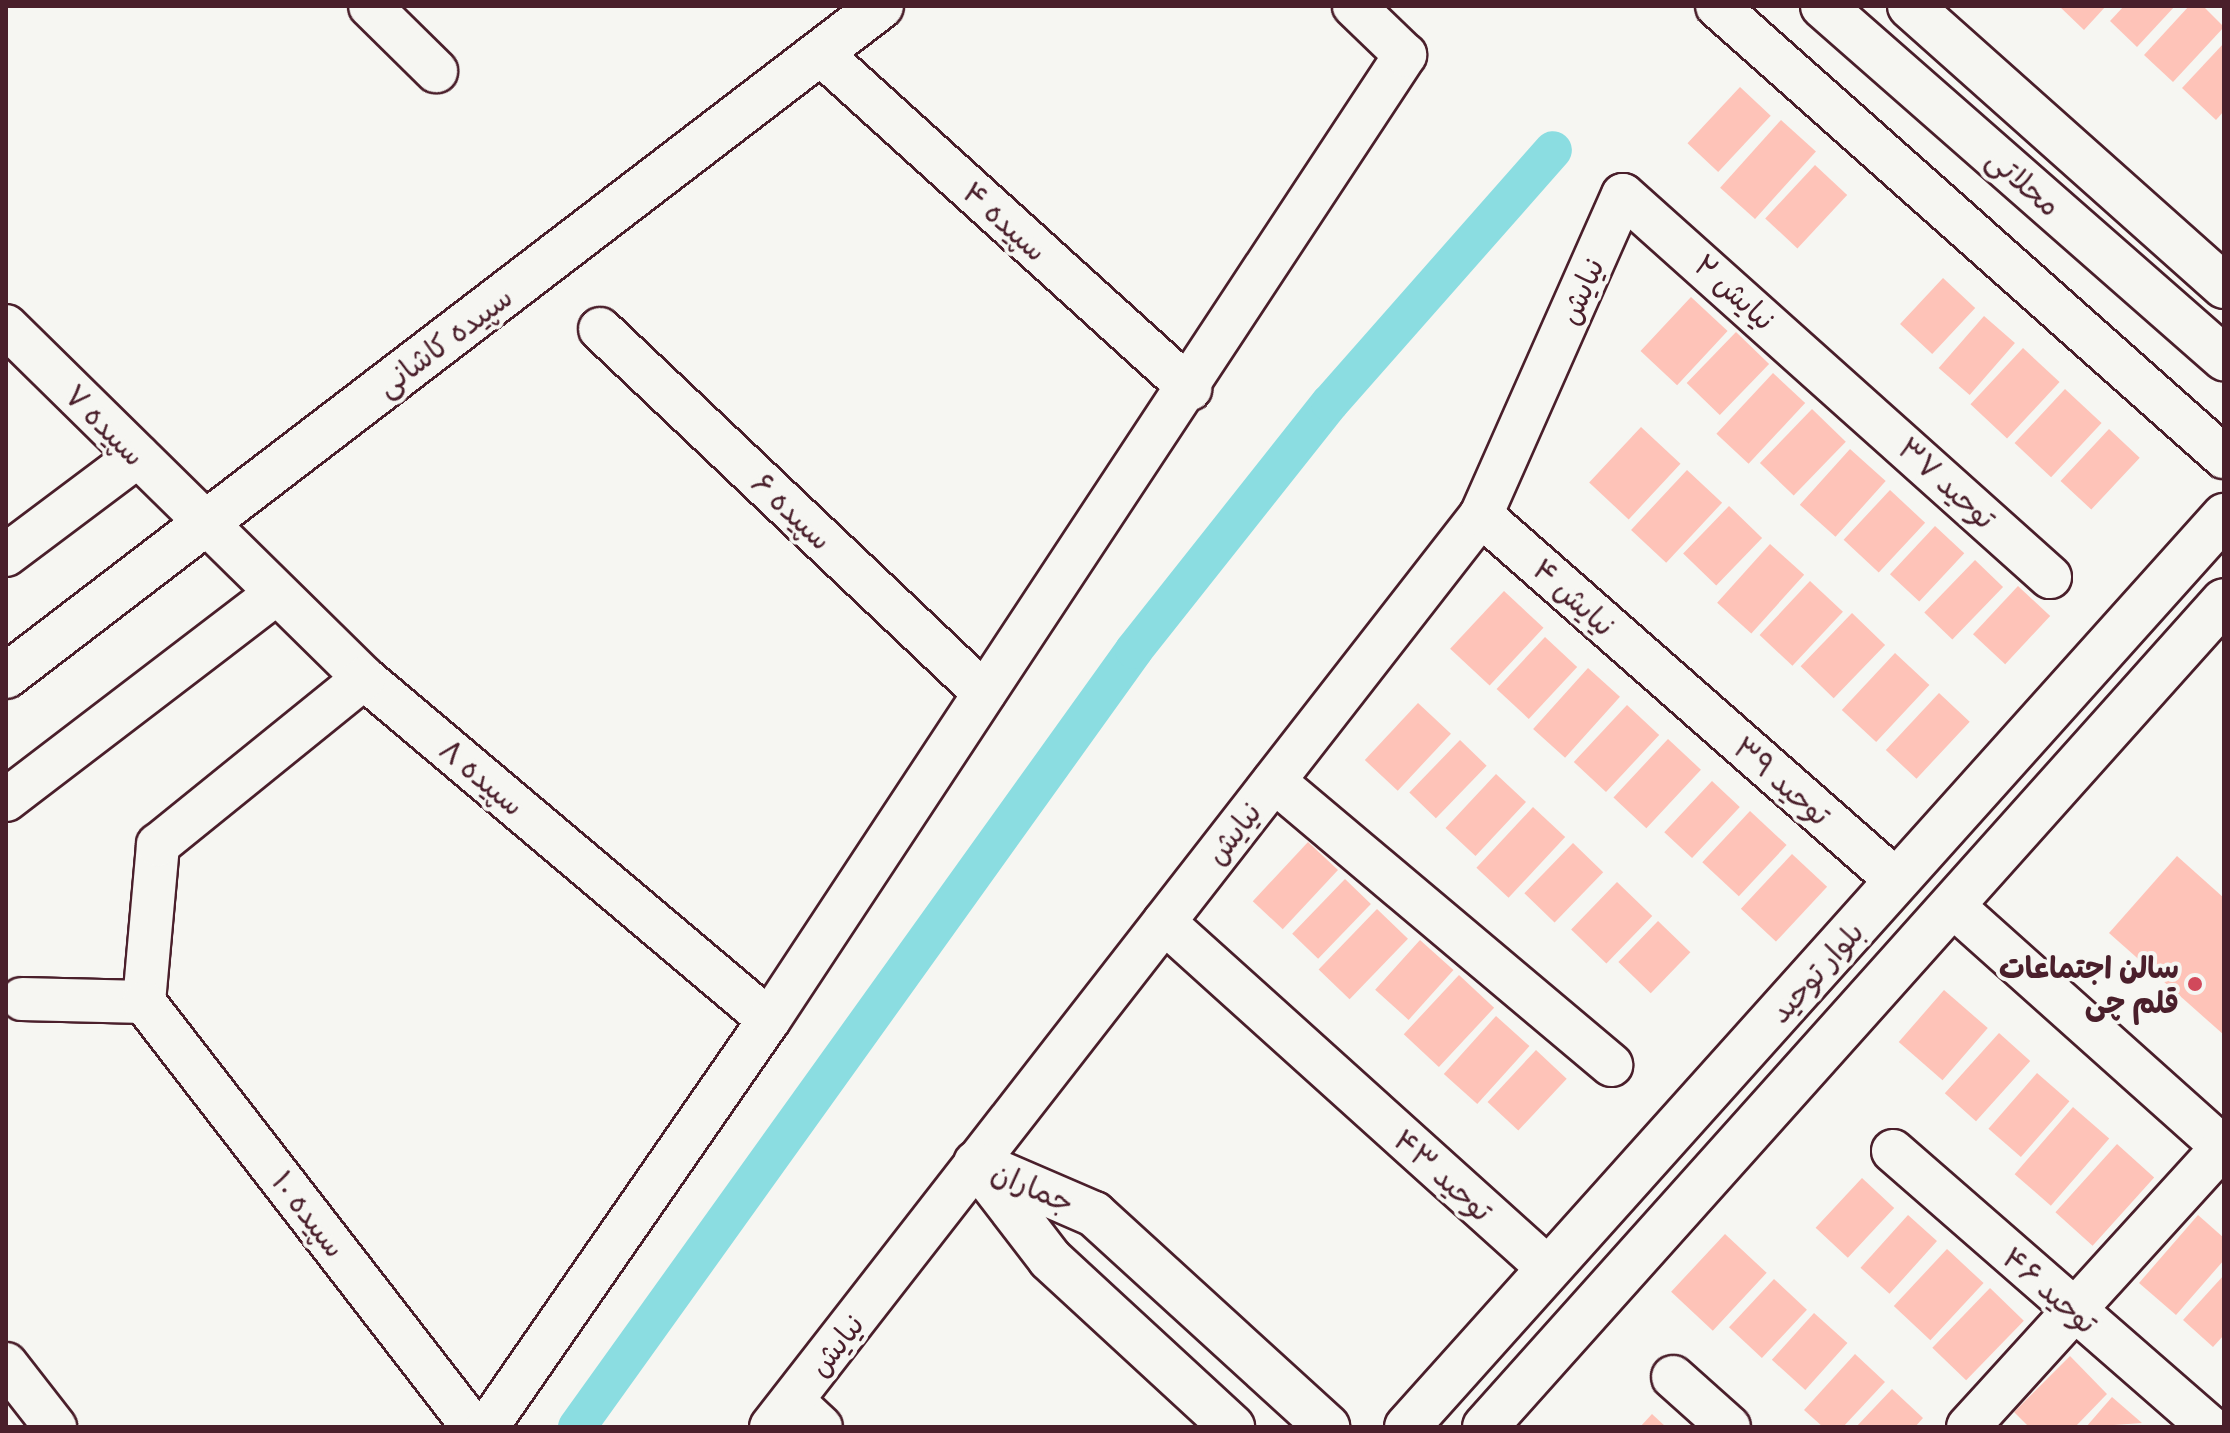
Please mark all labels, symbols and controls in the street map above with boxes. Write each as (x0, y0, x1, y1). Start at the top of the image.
street label: محلاتی (1980, 140, 2068, 224)
street label: سپیده ۴ (955, 174, 1055, 268)
street label: نیایش ۲ (1687, 246, 1783, 338)
street label: نیایش (1550, 252, 1612, 330)
street label: سپیده کاشانی (369, 278, 519, 404)
street label: سپیده ۷ (57, 377, 153, 473)
street label: توحید ۳۷ (1891, 430, 2003, 536)
street label: سپیده ۶ (744, 465, 840, 557)
street label: نیایش ۴ (1525, 551, 1623, 643)
street label: توحید ۳۹ (1726, 729, 1838, 833)
street label: سپیده ۸ (432, 731, 532, 823)
street label: نیایش (1198, 795, 1268, 871)
street label: بلوار توحید (1761, 914, 1871, 1030)
place label: سالن اجتماعات قلم چی (1999, 949, 2179, 1020)
marker: سالن اجتماعات قلم چی (2186, 975, 2204, 993)
street label: توحید ۴۳ (1386, 1121, 1500, 1229)
street label: جماران (986, 1154, 1080, 1220)
street label: سپیده ۱۰ (264, 1164, 354, 1264)
street label: توحید ۴۶ (1995, 1239, 2105, 1341)
street label: نیایش (801, 1307, 871, 1383)

